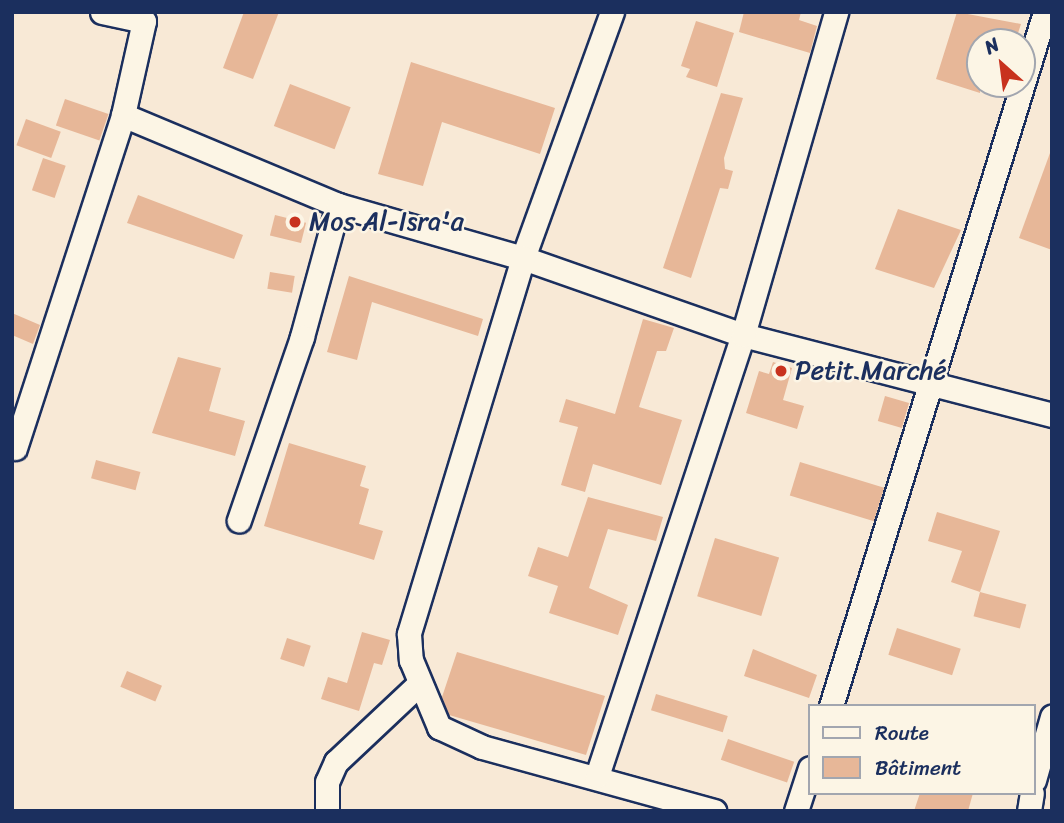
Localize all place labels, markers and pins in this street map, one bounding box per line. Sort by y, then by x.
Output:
place label: Mos Al-Isra'a [309,206,465,238]
marker: Mos Al-Isra'a [287,214,303,230]
place label: Petit Marché [795,355,946,387]
marker: Petit Marché [773,363,789,379]

